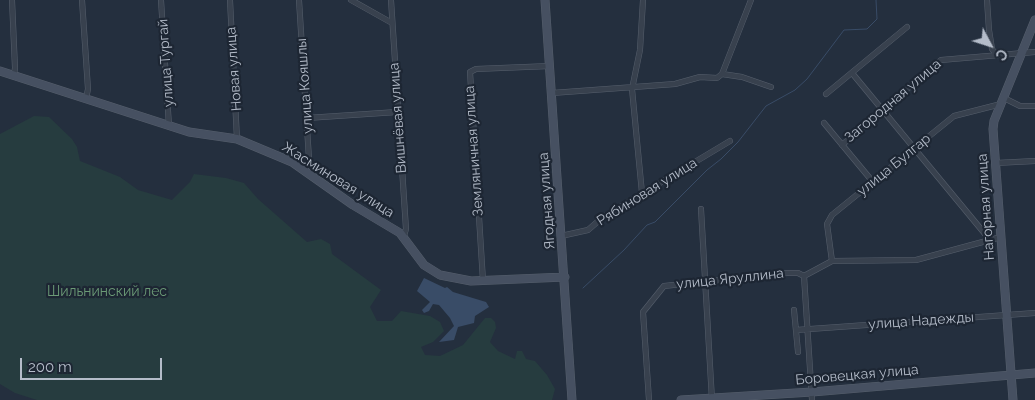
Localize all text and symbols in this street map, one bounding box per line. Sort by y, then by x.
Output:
street label: улица Тургай [155,18,177,108]
north arrow [965,20,1015,70]
street label: Новая улица [223,26,245,112]
street label: улица Кояшлы [293,38,317,134]
text: С [992,46,1011,63]
street label: Загородная улица [841,56,945,146]
street label: Вишнёвая улица [386,62,410,174]
street label: Земляничная улица [461,85,487,217]
street label: улица Булгар [854,130,934,200]
street label: Жасминовая улица [279,139,397,221]
street label: Ягодная улица [535,152,559,250]
street label: Нагорная улица [974,153,998,261]
street label: Рябиновая улица [594,154,700,230]
street label: улица Яруллина [675,265,785,293]
park label: Шильнинский лес [47,284,167,300]
street label: улица Надежды [868,309,974,333]
scale bar [22,348,165,380]
text: 200 m [28,358,72,376]
street label: Боровецкая улица [795,361,919,389]

